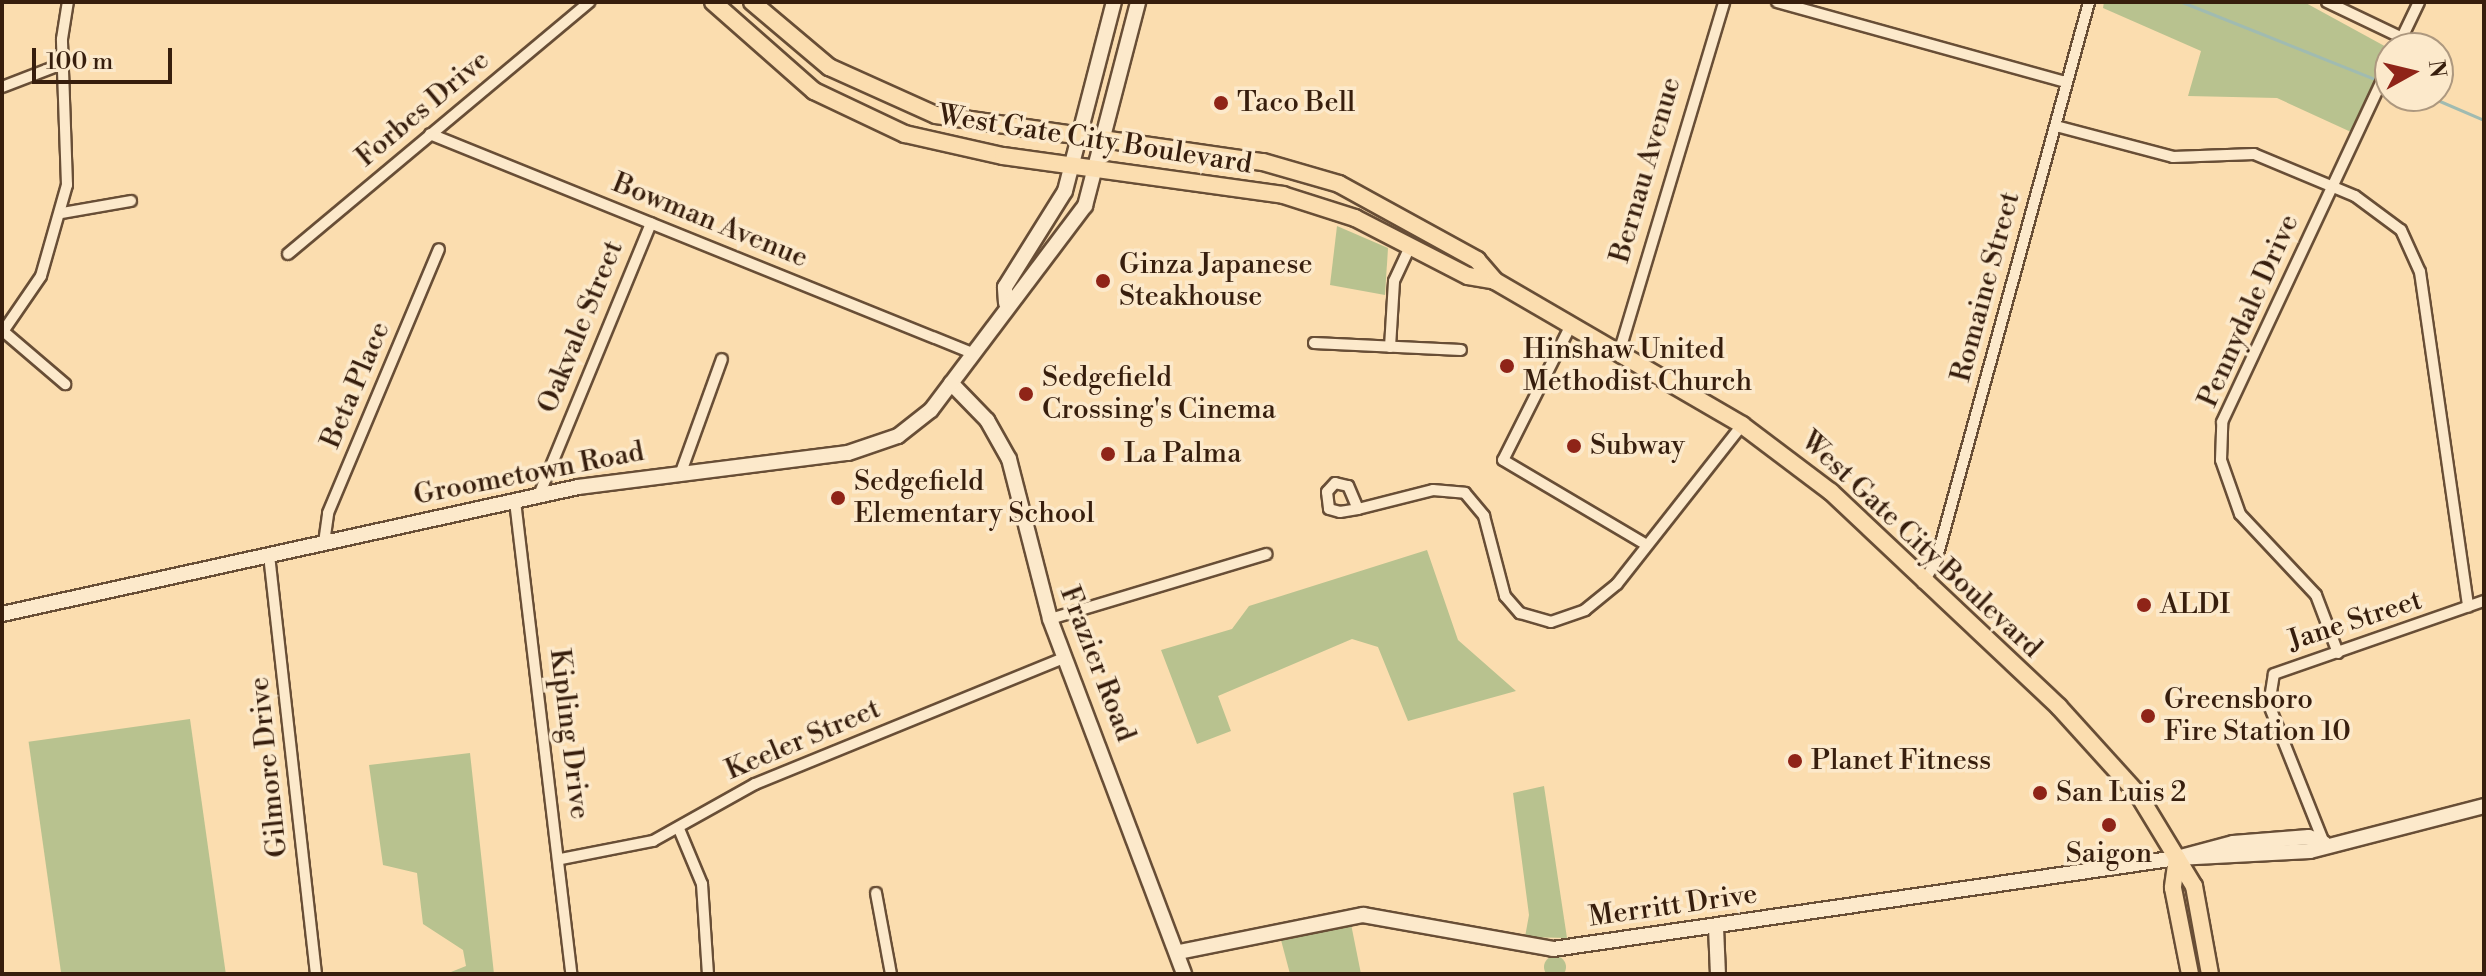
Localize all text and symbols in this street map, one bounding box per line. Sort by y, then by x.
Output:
scale bar [36,32,176,82]
north arrow [2374,32,2454,112]
street label: Forbes Drive [350,44,496,174]
text: 100 m [46,47,113,77]
text: N [2422,58,2451,79]
street label: Bernau Avenue [1603,73,1689,267]
place label: Taco Bell [1237,86,1355,120]
marker: Taco Bell [1212,94,1230,112]
street label: West Gate City Boulevard [936,99,1254,181]
street label: Bowman Avenue [607,167,813,275]
street label: Romaine Street [1944,188,2028,386]
street label: Pennydale Drive [2191,209,2307,413]
street label: Oakvale Street [531,236,631,418]
place label: Ginza Japanese Steakhouse [1119,248,1313,314]
marker: Ginza Japanese Steakhouse [1094,272,1112,290]
street label: Beta Place [314,317,398,453]
place label: Hinshaw United Methodist Church [1523,333,1752,399]
marker: Hinshaw United Methodist Church [1498,357,1516,375]
place label: Sedgefield Crossing's Cinema [1042,361,1276,427]
marker: Sedgefield Crossing's Cinema [1017,385,1035,403]
street label: West Gate City Boulevard [1794,425,2048,665]
place label: Subway [1590,429,1685,463]
street label: Groometown Road [411,435,647,513]
place label: La Palma [1124,437,1241,471]
marker: Subway [1565,437,1583,455]
marker: La Palma [1099,445,1117,463]
place label: Sedgefield Elementary School [854,465,1095,531]
marker: Sedgefield Elementary School [829,489,847,507]
street label: Frazier Road [1052,581,1142,747]
street label: Jane Street [2284,584,2426,658]
place label: ALDI [2160,588,2230,622]
marker: ALDI [2135,596,2153,614]
street label: Kipling Drive [542,647,596,821]
street label: Gilmore Drive [243,675,295,859]
place label: Greensboro Fire Station 10 [2164,683,2351,749]
street label: Keeler Street [721,692,885,788]
marker: Greensboro Fire Station 10 [2139,707,2157,725]
place label: Planet Fitness [1811,744,1991,778]
marker: Planet Fitness [1786,752,1804,770]
place label: San Luis 2 [2056,776,2186,810]
marker: San Luis 2 [2031,784,2049,802]
marker: Saigon [2100,816,2118,834]
place label: Saigon [2066,837,2152,871]
street label: Merritt Drive [1586,878,1760,934]

